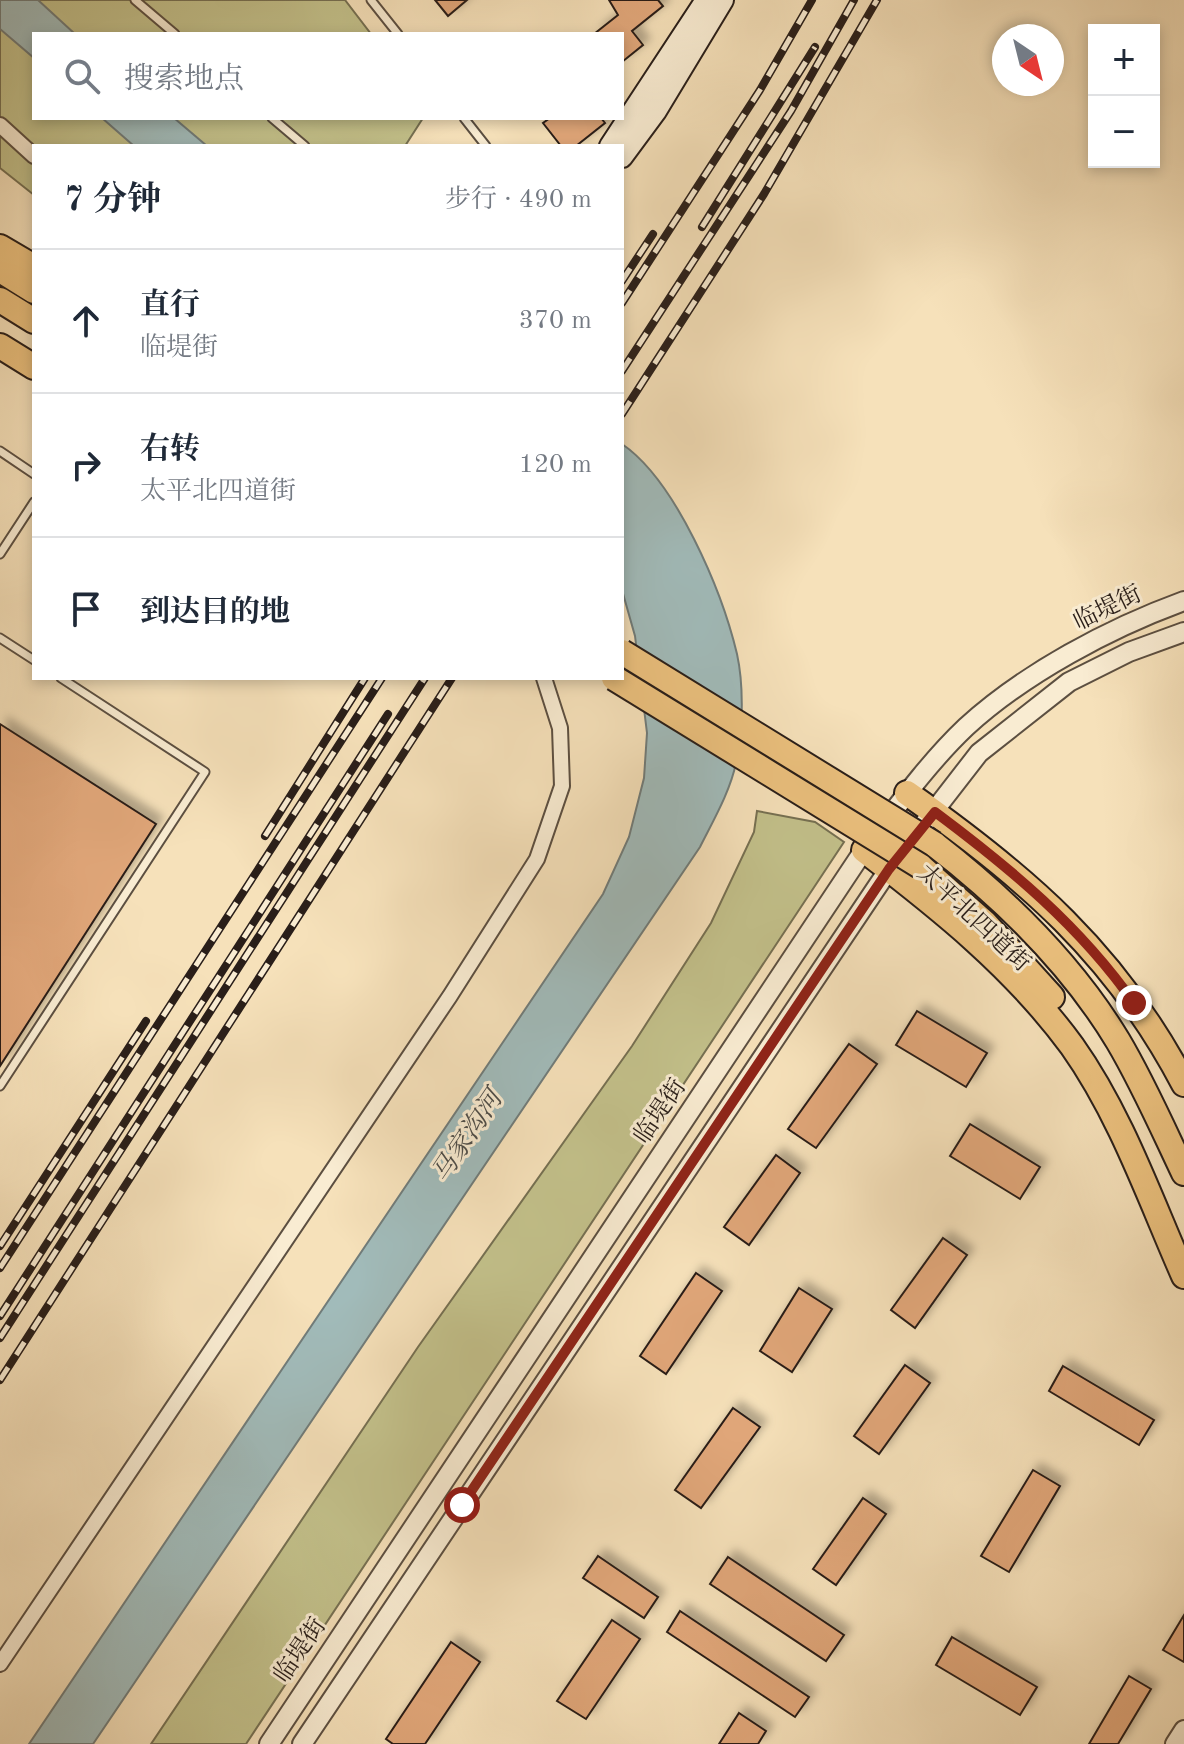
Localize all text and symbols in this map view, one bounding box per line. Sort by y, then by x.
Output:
north arrow [992,24,1064,96]
map controls [1088,24,1160,168]
button: + [1088,24,1160,96]
search box [32,32,624,120]
icon: search [60,54,104,98]
text: 搜索地点 [124,65,244,95]
button: − [1088,96,1160,168]
text: 7 分钟 [64,184,161,218]
text: 步行 · 490 m [445,187,592,213]
text: 直行 [140,291,200,321]
icon: ahead [64,299,108,343]
text: 370 m [519,308,592,334]
text: 临堤街 [140,335,218,361]
text: 右转 [140,435,200,465]
icon: right [64,443,108,487]
text: 120 m [519,452,592,478]
text: 太平北四道街 [140,479,296,505]
street label: 临堤街 [1069,580,1146,636]
icon: arrive [64,587,108,631]
text: 到达目的地 [140,598,290,628]
street label: 太平北四道街 [912,859,1036,977]
route end [1116,985,1152,1021]
street label: 临堤街 [628,1074,691,1149]
water label: 马家沟河 [426,1082,510,1187]
route start [444,1487,480,1523]
street label: 临堤街 [268,1613,331,1688]

